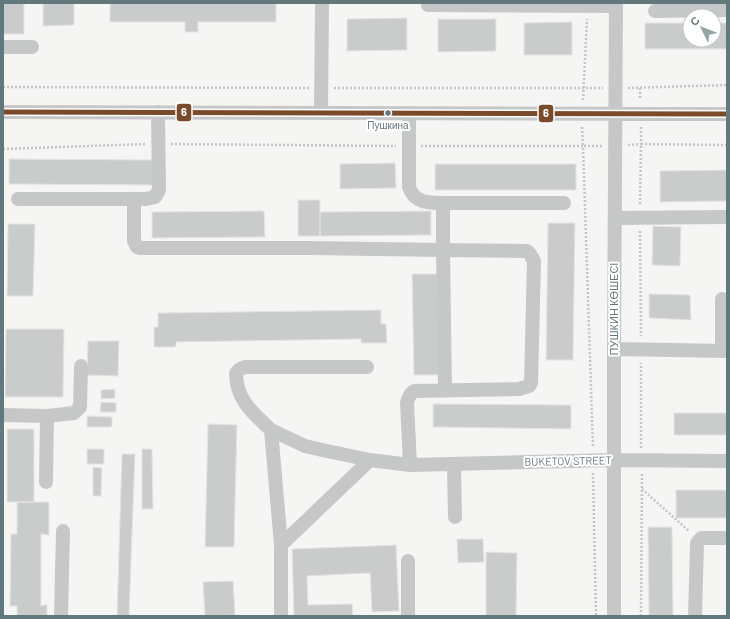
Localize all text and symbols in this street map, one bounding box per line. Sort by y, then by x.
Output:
north arrow [682,8,722,48]
text: С [687,13,702,28]
line badge: 6 [176,103,192,122]
line badge: 6 [538,104,554,123]
text: 6 [181,105,187,118]
text: 6 [543,106,549,119]
marker: Пушкина [383,108,393,118]
place label: Пушкина [367,119,409,131]
street label: ПУШКИН КӨШЕСІ [607,263,620,355]
street label: BUKETOV STREET [524,453,612,468]

